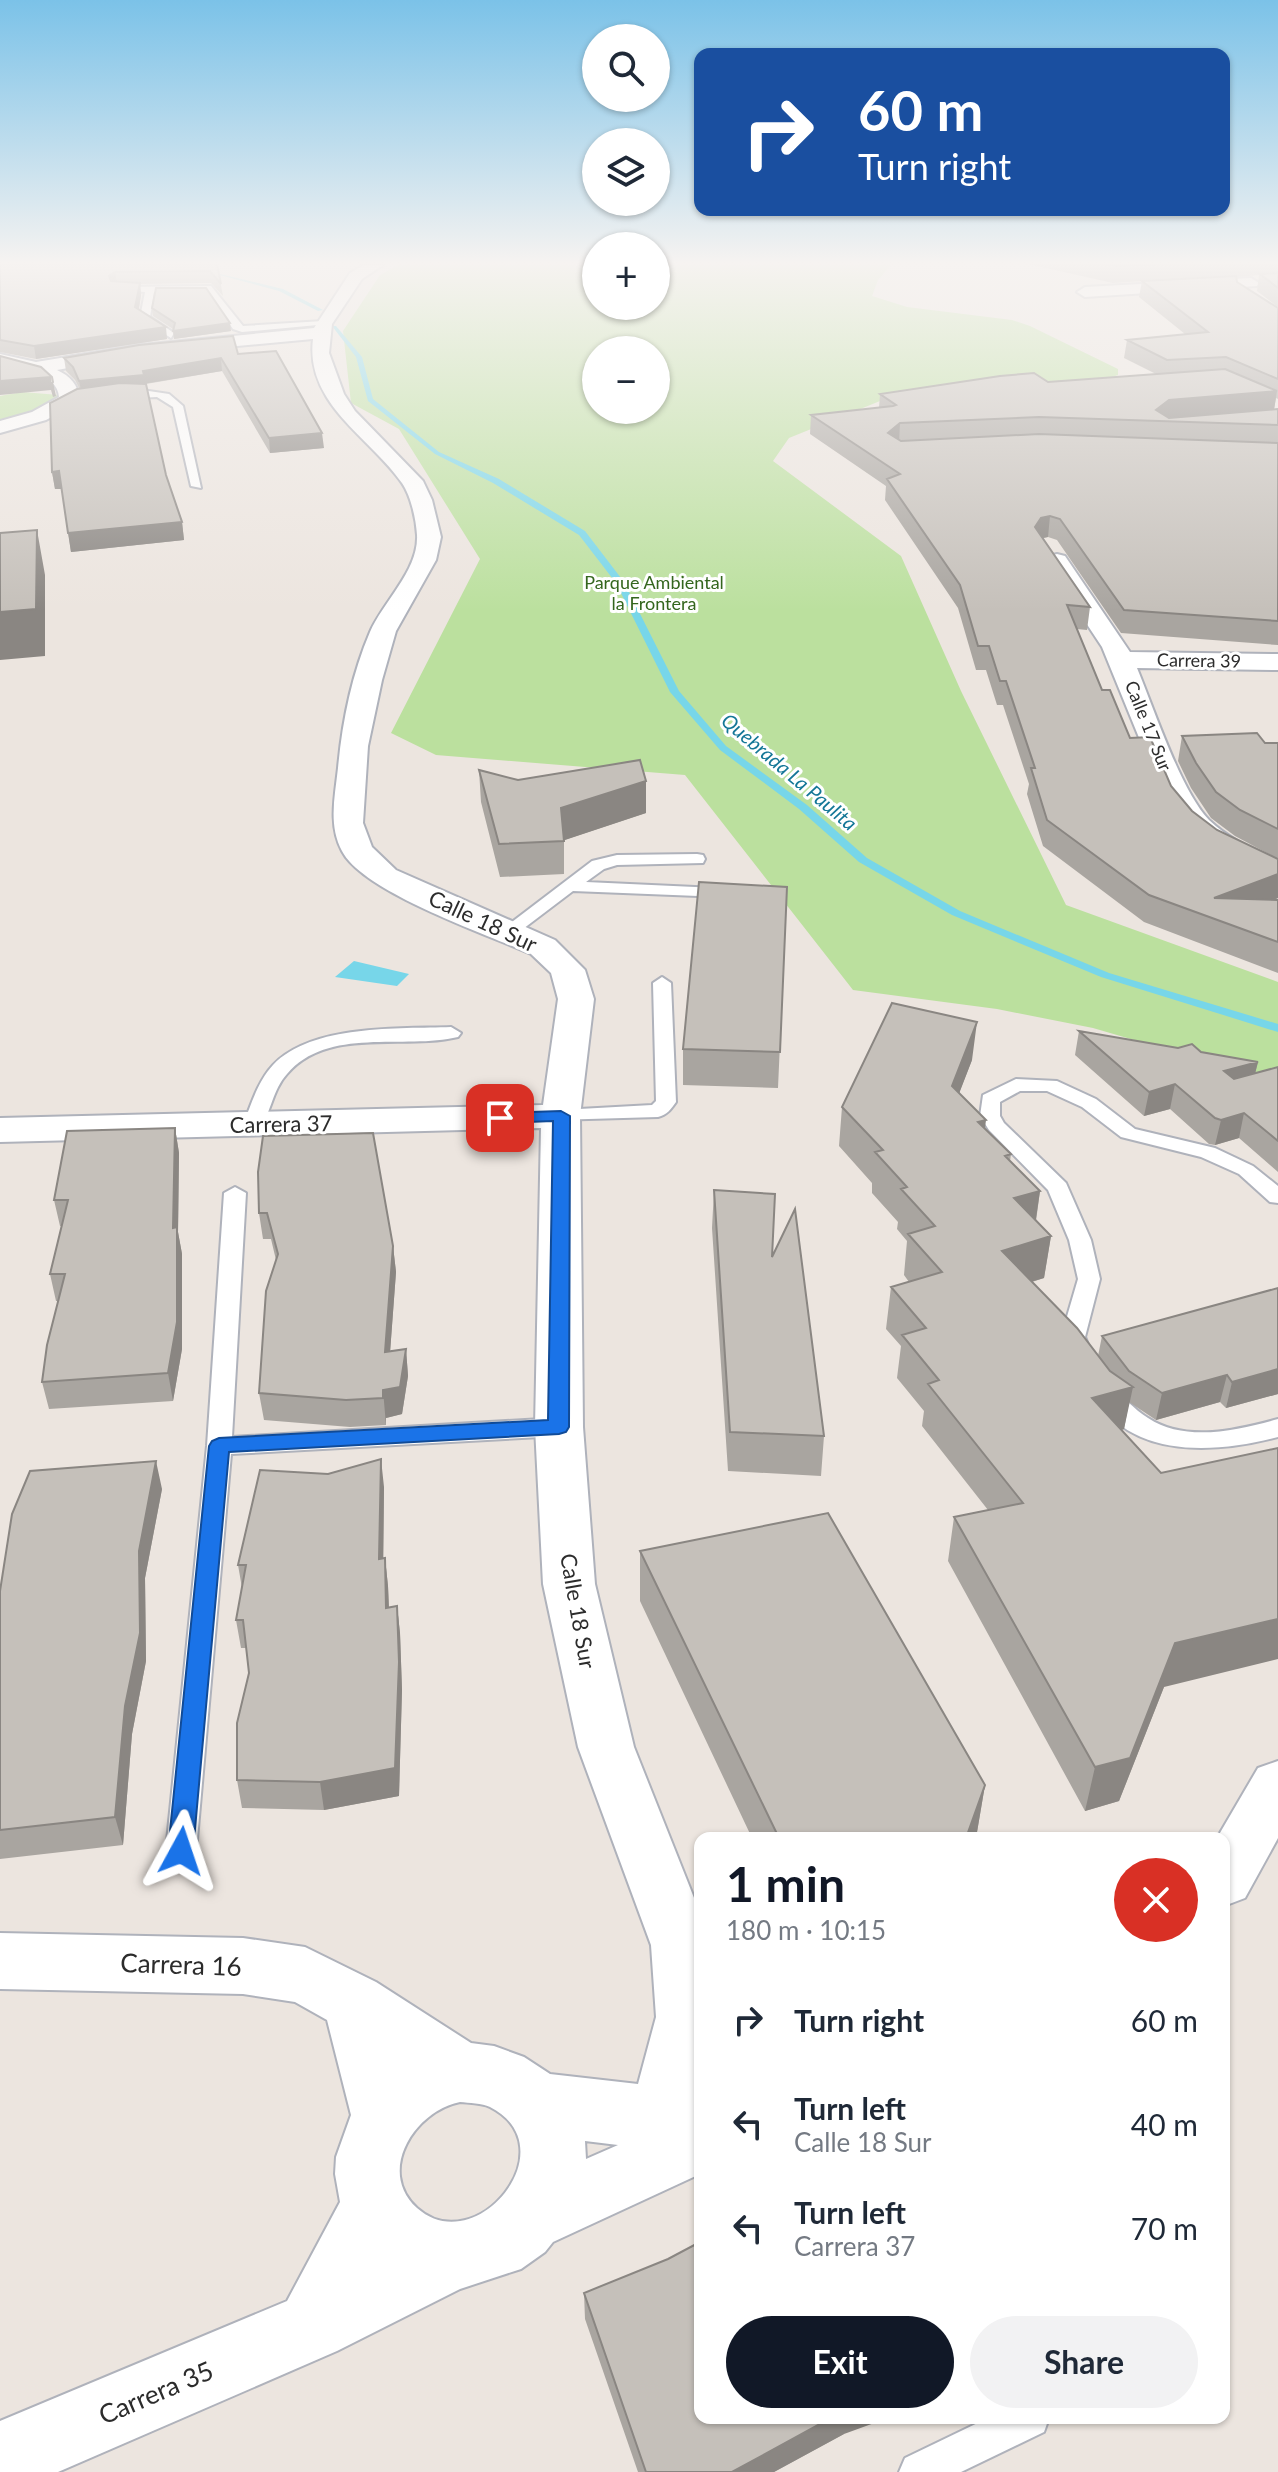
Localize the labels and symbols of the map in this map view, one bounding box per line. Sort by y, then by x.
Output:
park label: Parque Ambiental la Frontera [584,571,724,614]
street label: Carrera 39 [1157,648,1241,672]
street label: Calle 17 Sur [1121,677,1177,774]
water label: Quebrada La Paulita [717,708,862,835]
street label: Calle 18 Sur [425,884,542,957]
pin [466,1084,534,1152]
street label: Carrera 37 [229,1109,333,1138]
street label: Calle 18 Sur [555,1551,602,1671]
position arrow [139,1809,223,1893]
street label: Carrera 16 [120,1946,242,1982]
street label: Carrera 35 [93,2354,218,2431]

